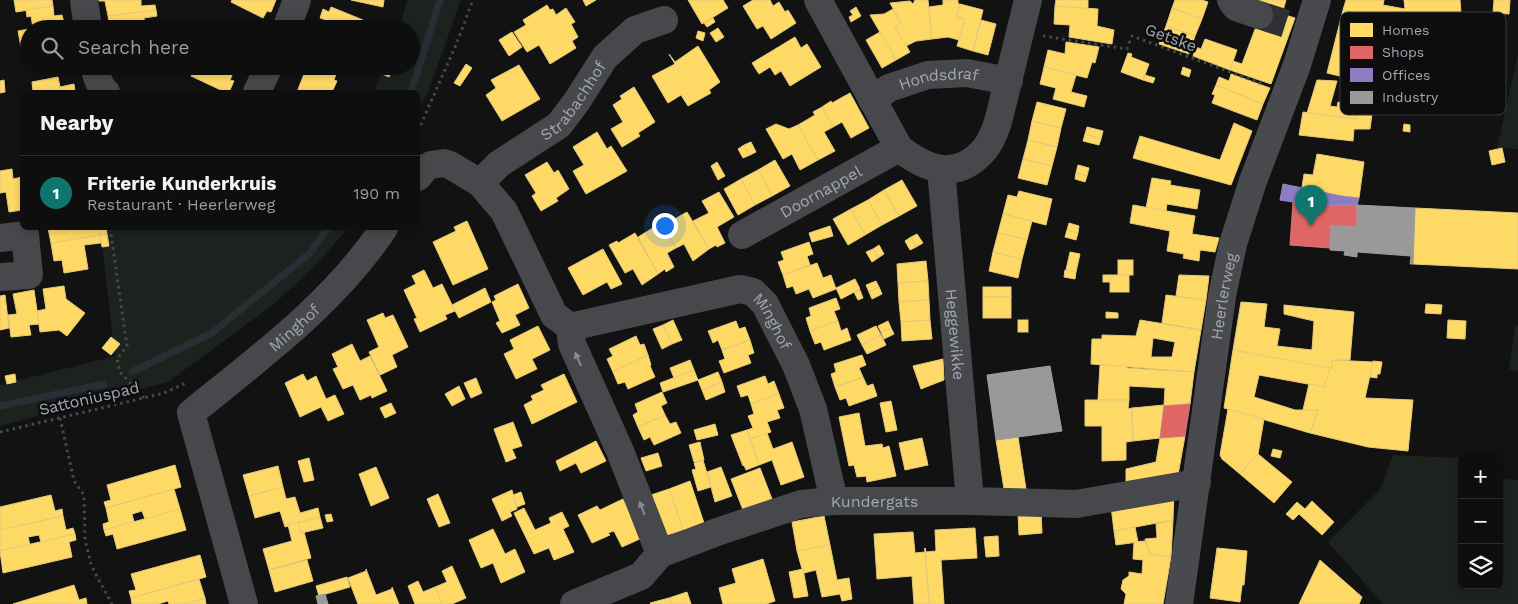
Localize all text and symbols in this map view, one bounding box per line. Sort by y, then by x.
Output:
legend [1340,12,1506,115]
street label: Getske [1142,19,1199,56]
search box [20,20,420,75]
text: Homes [1382,22,1429,38]
icon: search [38,34,66,62]
text: Search here [78,36,189,59]
text: Shops [1382,44,1424,60]
street label: Strabachhof [537,57,610,145]
street label: Hondsdraf [896,63,981,94]
text: Offices [1382,67,1431,83]
text: Industry [1382,89,1439,105]
text: Nearby [40,110,113,135]
street label: Doornappel [777,162,865,222]
text: Friterie Kunderkruis [87,172,276,195]
text: 1 [53,184,59,203]
text: 190 m [353,184,400,203]
pin: 1 [1295,185,1327,226]
text: Restaurant · Heerlerweg [87,195,275,214]
your location [652,213,678,239]
street label: Heerlerweg [1207,251,1241,341]
street label: Heggewikke [941,288,968,381]
street label: Minghof [749,289,796,353]
street label: Minghof [265,300,324,356]
one-way arrow [574,352,582,366]
street label: Sattoniuspad [37,378,141,419]
map controls [1458,454,1503,589]
button: + [1458,454,1503,499]
street label: Kundergats [831,492,918,511]
button: − [1458,499,1503,544]
one-way arrow [638,501,645,516]
button: layers [1458,544,1503,589]

